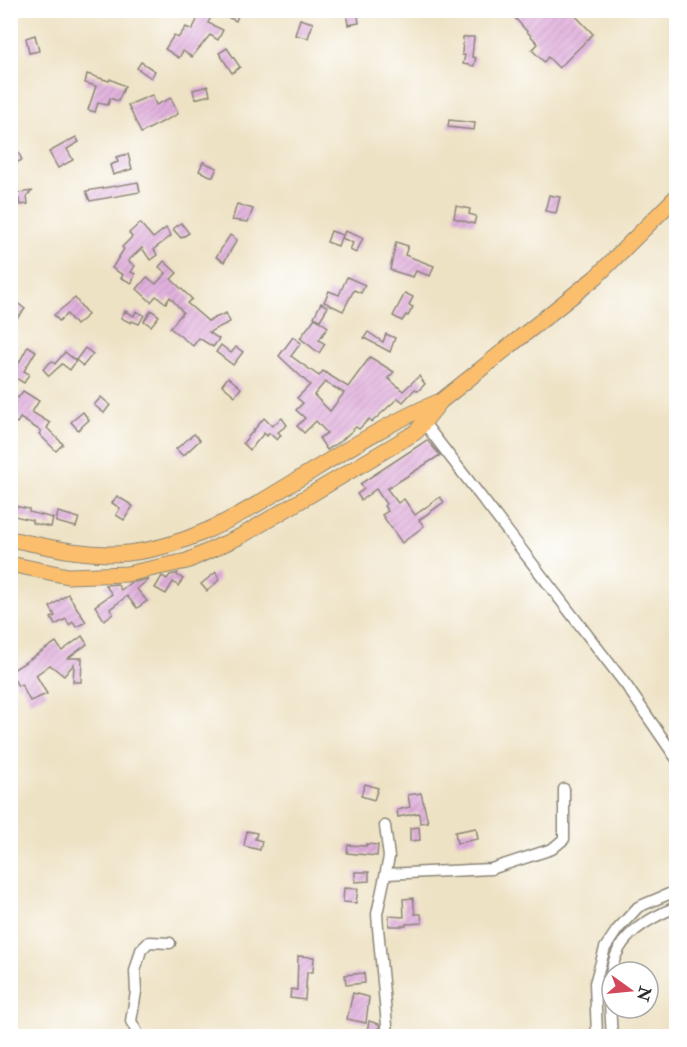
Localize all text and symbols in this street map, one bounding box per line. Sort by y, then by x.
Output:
north arrow [600,960,660,1020]
text: N [632,983,655,1004]

